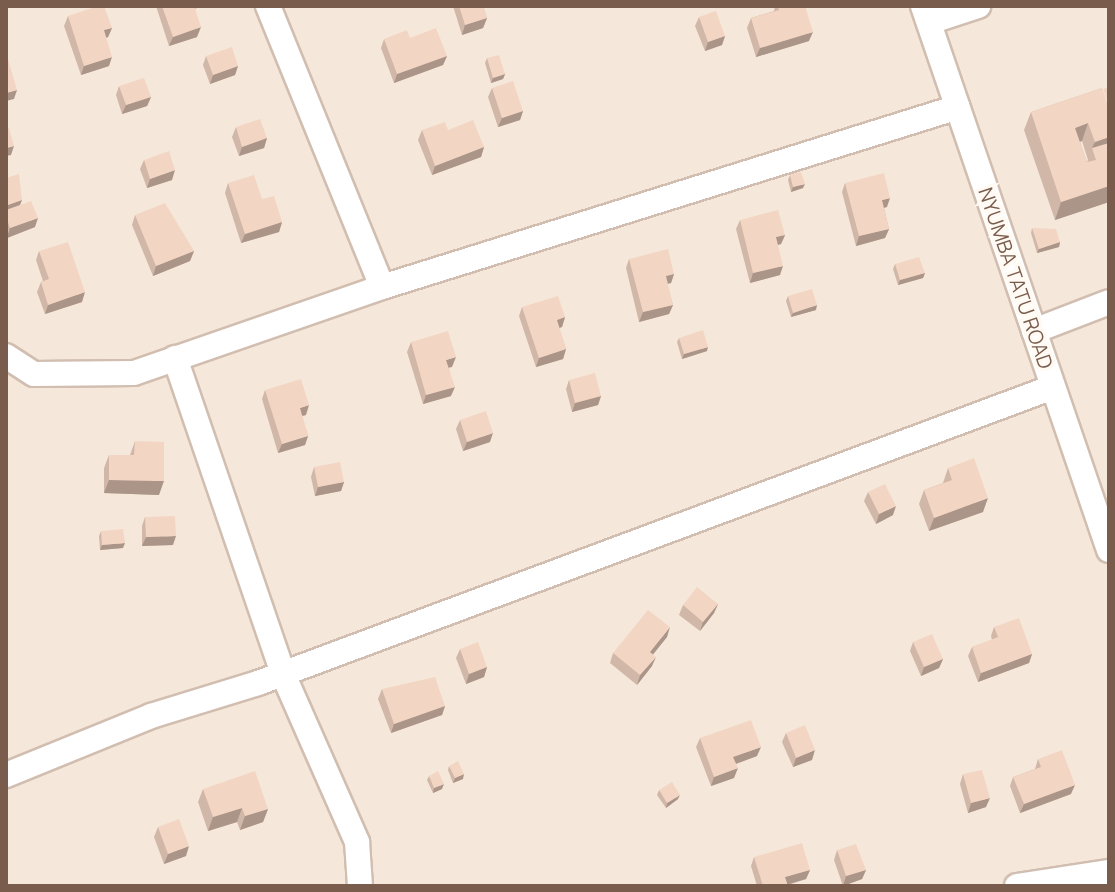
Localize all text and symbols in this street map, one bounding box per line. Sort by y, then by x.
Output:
street label: NYUMBA TATU ROAD [974,184,1058,372]

